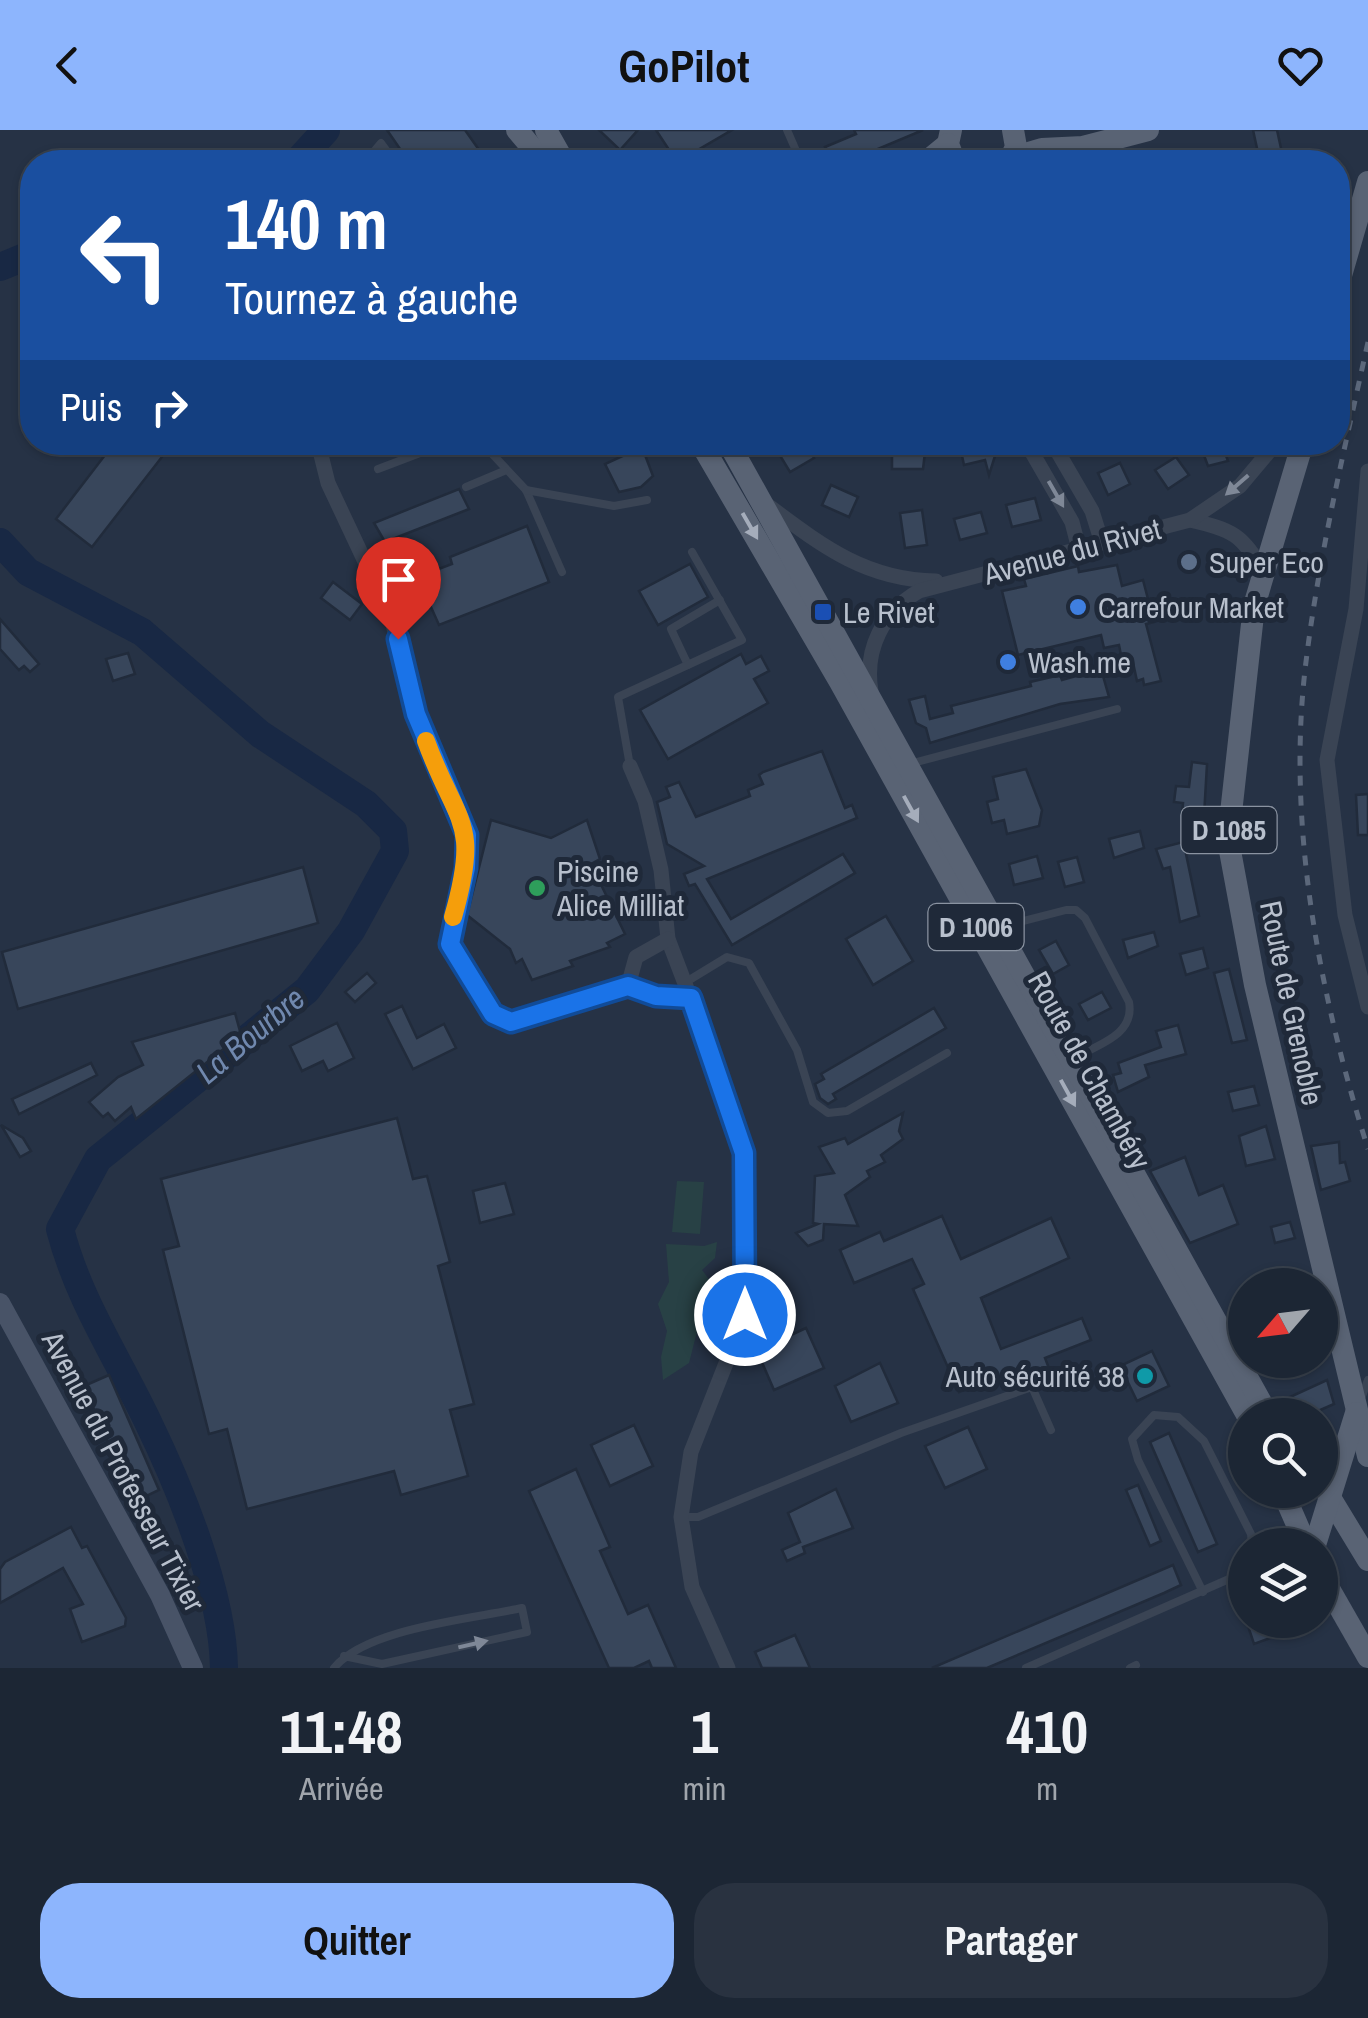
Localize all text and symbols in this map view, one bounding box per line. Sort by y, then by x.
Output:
text: GoPilot [618,35,750,96]
icon: back [40,38,95,93]
icon: heart [1273,38,1328,93]
text: 140 m [225,177,388,271]
icon: left [60,190,190,320]
text: Tournez à gauche [225,267,518,328]
icon: right [142,380,197,435]
text: Puis [60,382,122,433]
one-way arrow [1225,474,1250,496]
one-way arrow [1047,480,1064,509]
street label: Avenue du Rivet [978,508,1165,594]
one-way arrow [741,512,758,541]
pin [356,537,441,640]
place label: Super Eco [1209,542,1324,582]
marker: Super Eco [1178,551,1200,573]
icon: arrive [371,552,426,607]
place label: Carrefour Market [1098,587,1284,627]
place label: Le Rivet [843,592,935,632]
marker: Carrefour Market [1067,596,1089,618]
marker: Le Rivet [812,601,834,623]
place label: Wash.me [1028,642,1131,682]
marker: Wash.me [997,651,1019,673]
one-way arrow [901,795,919,823]
road number: D 1085 [1182,807,1276,853]
place label: Piscine Alice Milliat [556,851,684,925]
marker: Piscine Alice Milliat [526,877,548,899]
street label: Route de Grenoble [1251,897,1333,1109]
road number: D 1006 [928,904,1024,950]
street label: Route de Chambéry [1019,964,1161,1177]
water label: La Bourbre [186,977,314,1093]
one-way arrow [1059,1079,1077,1107]
position arrow [693,1263,797,1367]
north arrow [1228,1268,1338,1378]
map controls [1228,1268,1338,1638]
street label: Avenue du Professeur Tixier [33,1323,215,1619]
place label: Auto sécurité 38 [945,1356,1125,1396]
marker: Auto sécurité 38 [1134,1365,1156,1387]
button: search [1228,1398,1338,1508]
button: layers [1228,1528,1338,1638]
one-way arrow [458,1636,489,1651]
text: 11:48 [280,1691,403,1772]
text: 1 [691,1691,718,1772]
text: 410 [1006,1691,1088,1772]
text: Arrivée [299,1767,384,1810]
text: min [683,1767,726,1810]
text: m [1036,1767,1058,1810]
button: Quitter [40,1883,674,1998]
button: Partager [694,1883,1328,1998]

